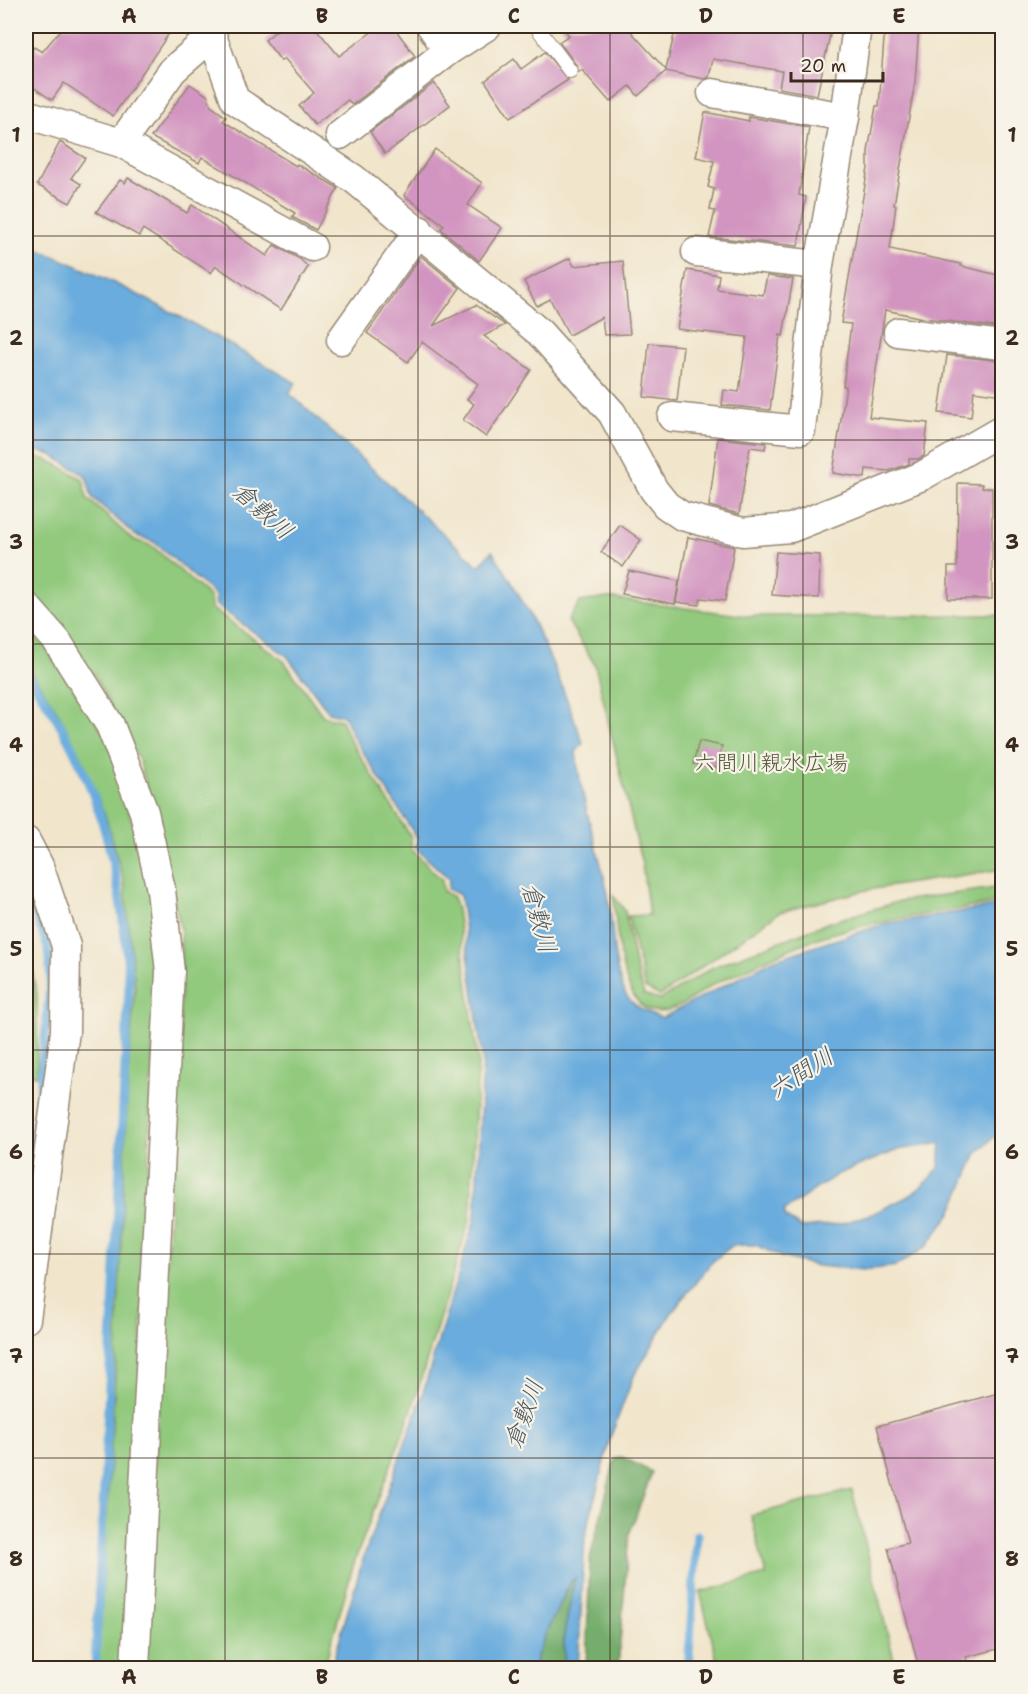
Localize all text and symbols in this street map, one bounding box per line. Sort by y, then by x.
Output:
text: A [121,3,137,29]
text: B [316,3,328,29]
text: C [508,3,520,29]
text: D [699,3,713,29]
text: E [892,3,906,29]
scale bar [791,45,882,83]
text: 20 m [800,54,846,78]
text: 1 [11,122,21,148]
text: 1 [1007,122,1017,148]
text: 2 [9,325,23,351]
text: 2 [1005,325,1019,351]
water label: 倉敷川 [226,475,300,547]
text: 3 [9,529,23,555]
text: 3 [1005,529,1019,555]
text: 4 [9,732,23,758]
text: 4 [1005,732,1019,758]
park label: 六間川親水広場 [694,748,848,777]
water label: 倉敷川 [514,879,564,957]
text: 5 [10,936,22,962]
text: 5 [1006,936,1018,962]
water label: 六間川 [762,1040,840,1106]
text: 6 [9,1139,23,1165]
text: 6 [1005,1139,1019,1165]
text: 7 [9,1343,23,1369]
text: 7 [1005,1343,1019,1369]
water label: 倉敷川 [497,1375,551,1453]
text: 8 [9,1546,23,1572]
text: 8 [1005,1546,1019,1572]
text: A [121,1664,137,1690]
text: B [316,1664,328,1690]
text: C [508,1664,520,1690]
text: D [699,1664,713,1690]
text: E [892,1664,906,1690]

